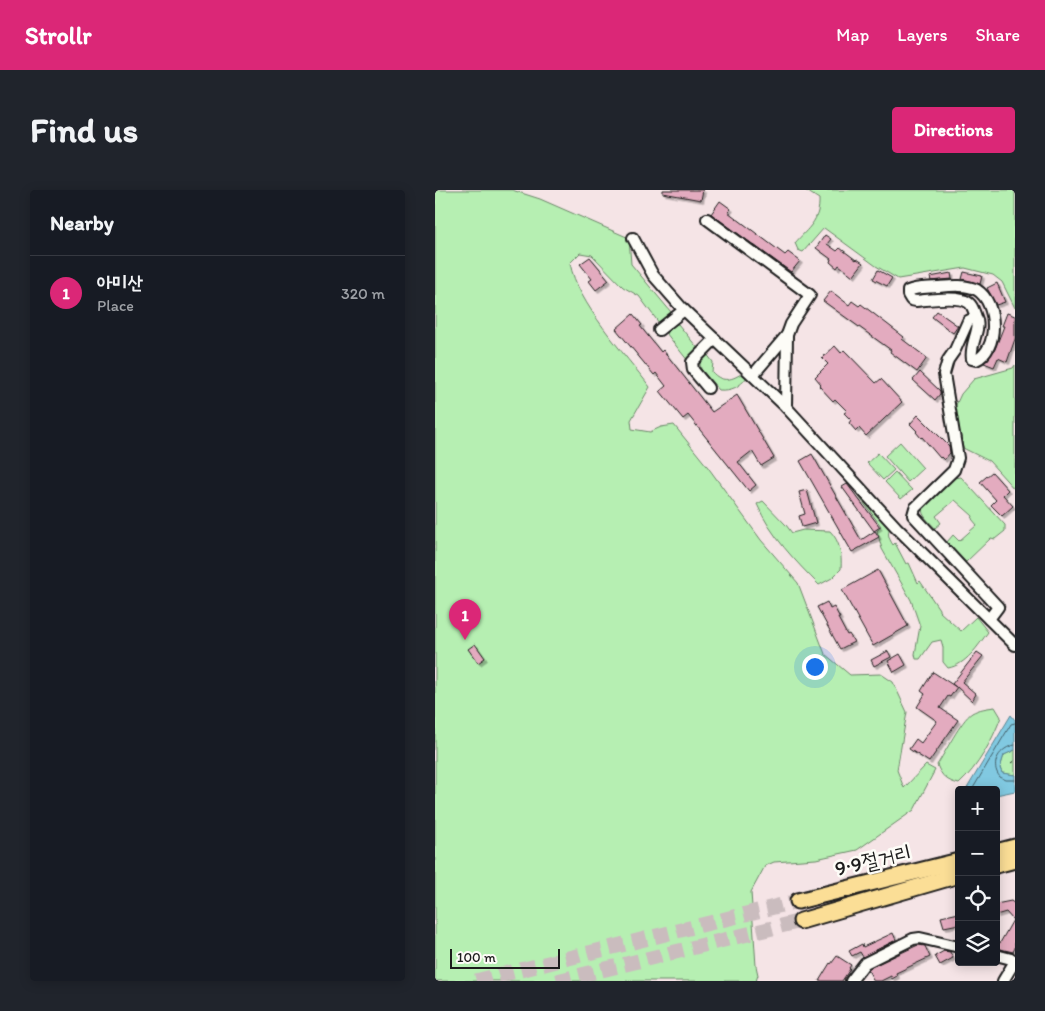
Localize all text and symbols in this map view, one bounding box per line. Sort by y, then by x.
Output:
text: Strollr [25,21,91,50]
text: Map [836,24,869,46]
text: Layers [897,24,947,46]
text: Share [975,24,1020,46]
button: Directions [892,107,1015,153]
text: Find us [30,109,138,151]
text: Nearby [50,210,114,235]
text: 아미산 [97,271,143,294]
text: 1 [62,284,70,303]
text: 320 m [341,284,385,303]
text: Place [97,296,134,315]
pin: 1 [449,599,481,640]
your location [802,654,828,680]
map controls [955,786,1000,966]
button: + [955,786,1000,831]
button: − [955,831,1000,876]
street label: 9·9절거리 [832,839,914,881]
button: locate [955,876,1000,921]
button: layers [955,921,1000,966]
scale bar [450,946,560,969]
text: 100 m [457,949,496,966]

